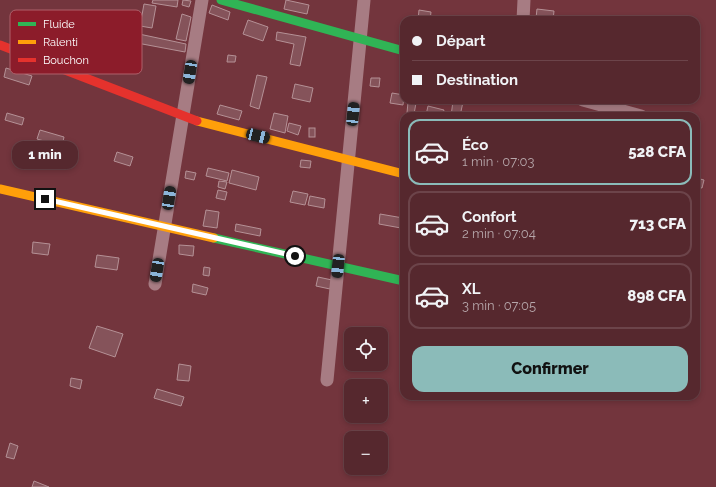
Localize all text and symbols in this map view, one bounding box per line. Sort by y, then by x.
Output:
legend [10,10,142,74]
text: Fluide [43,18,75,31]
text: Départ [436,32,485,50]
text: Ralenti [43,36,78,49]
text: Bouchon [43,54,89,67]
car [182,59,198,85]
text: Destination [436,71,518,89]
car [346,101,360,127]
car [245,127,271,145]
icon: car [414,134,450,170]
text: Éco [462,136,488,154]
callout: 1 min [12,141,78,169]
text: 528 CFA [628,143,686,161]
text: 1 min [28,147,62,162]
text: 1 min · 07:03 [462,154,534,169]
car [161,185,177,211]
route end [36,190,54,208]
icon: car [414,206,450,242]
text: Confort [462,208,516,226]
text: 713 CFA [629,215,686,233]
text: 2 min · 07:04 [462,226,536,241]
route start [286,247,304,265]
car [331,253,345,279]
car [149,257,165,283]
icon: car [414,278,450,314]
text: XL [462,280,480,298]
text: 898 CFA [627,287,686,305]
text: 3 min · 07:05 [462,298,536,313]
map controls [344,327,388,475]
button: locate [344,327,388,371]
button: Confirmer [412,346,688,392]
button: + [344,379,388,423]
button: − [344,431,388,475]

